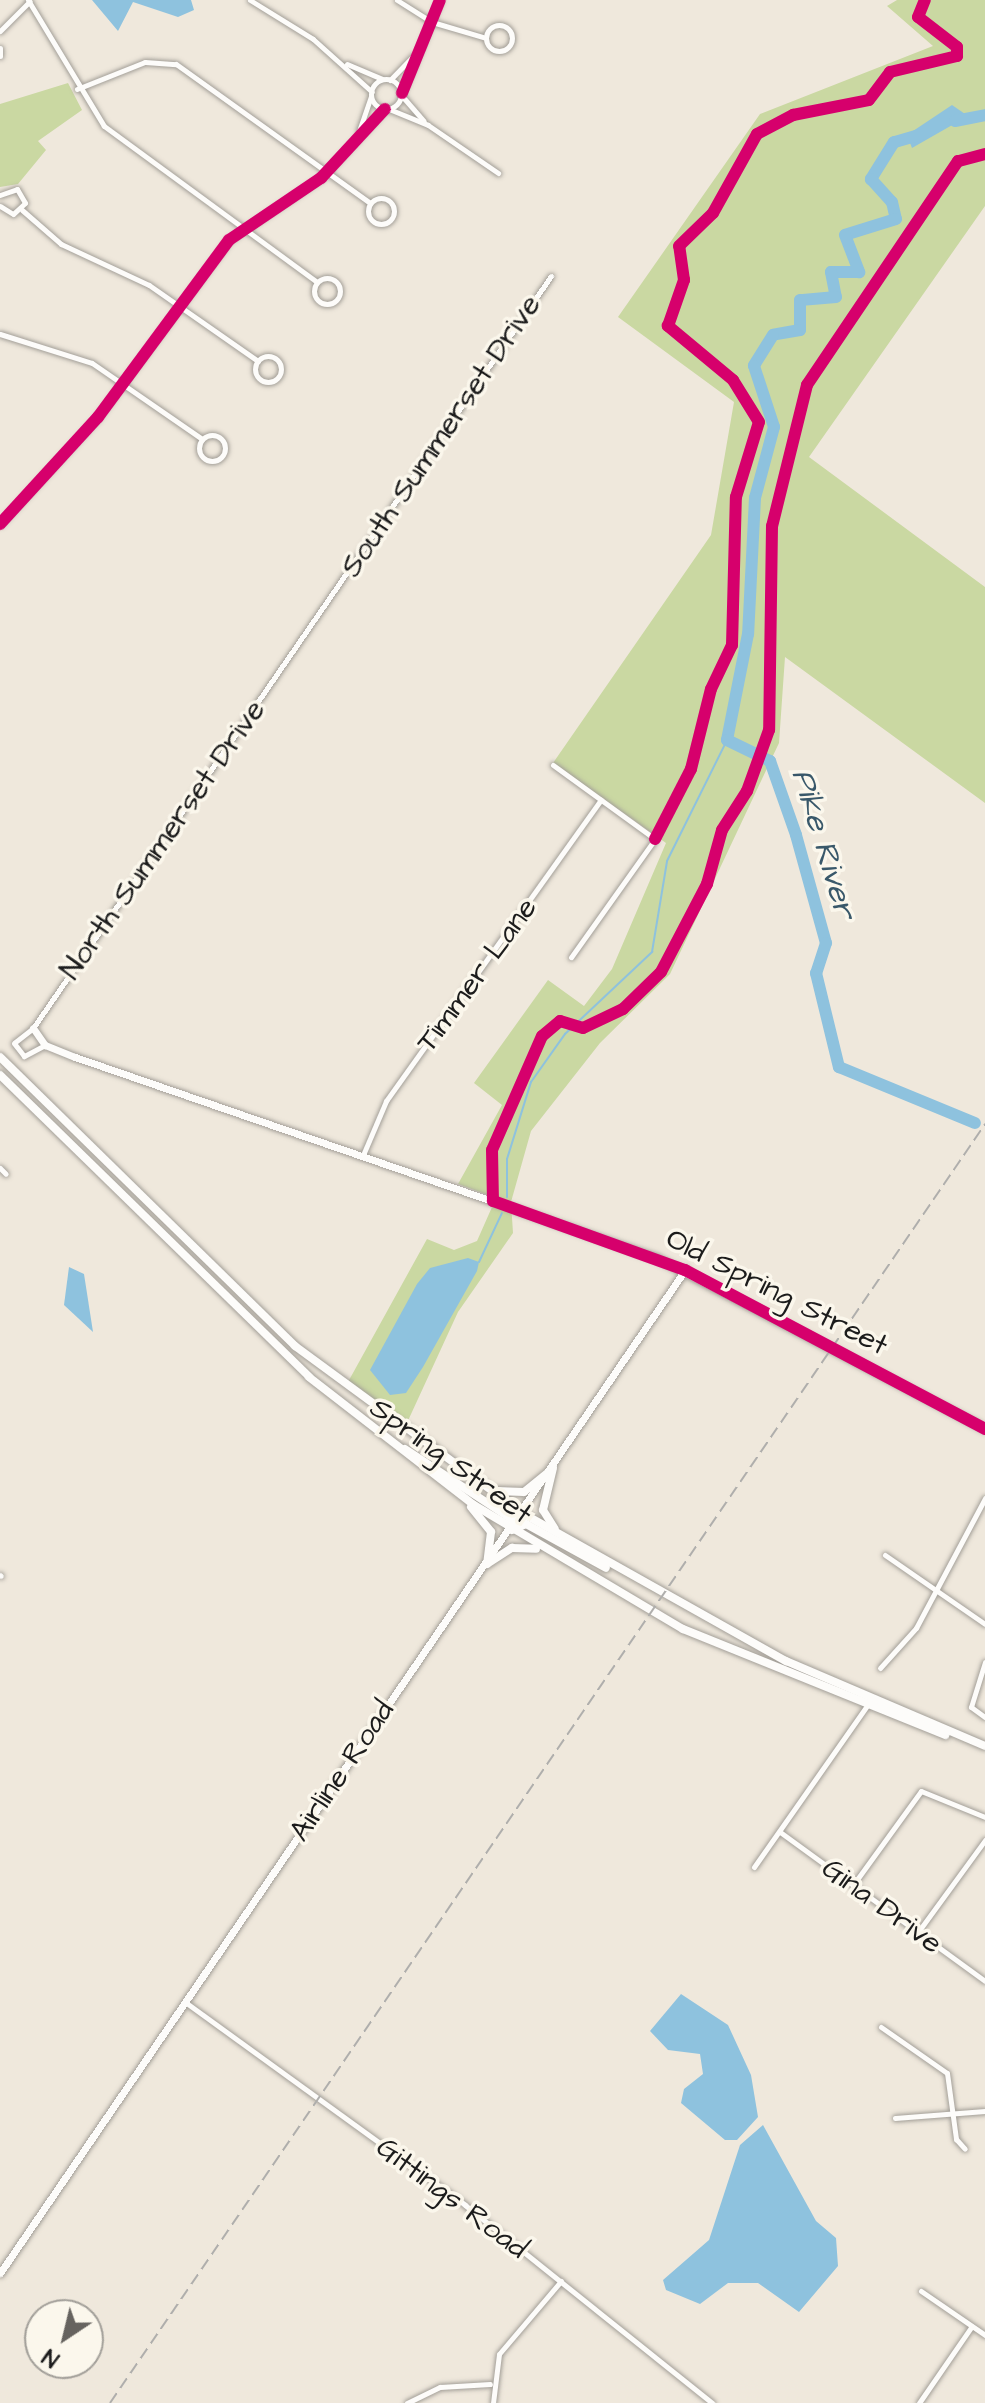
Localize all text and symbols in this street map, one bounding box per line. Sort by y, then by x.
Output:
street label: South Summerset Drive [333,288,549,584]
street label: North Summerset Drive [53,693,273,987]
water label: Pike River [782,765,864,923]
street label: Timmer Lane [409,891,545,1059]
street label: Old Spring Street [660,1221,894,1363]
street label: Spring Street [363,1390,539,1532]
street label: Airline Road [282,1694,402,1848]
street label: Gina Drive [815,1850,949,1962]
street label: Gittings Road [369,2129,535,2267]
north arrow [24,2299,104,2379]
text: N [37,2341,66,2374]

